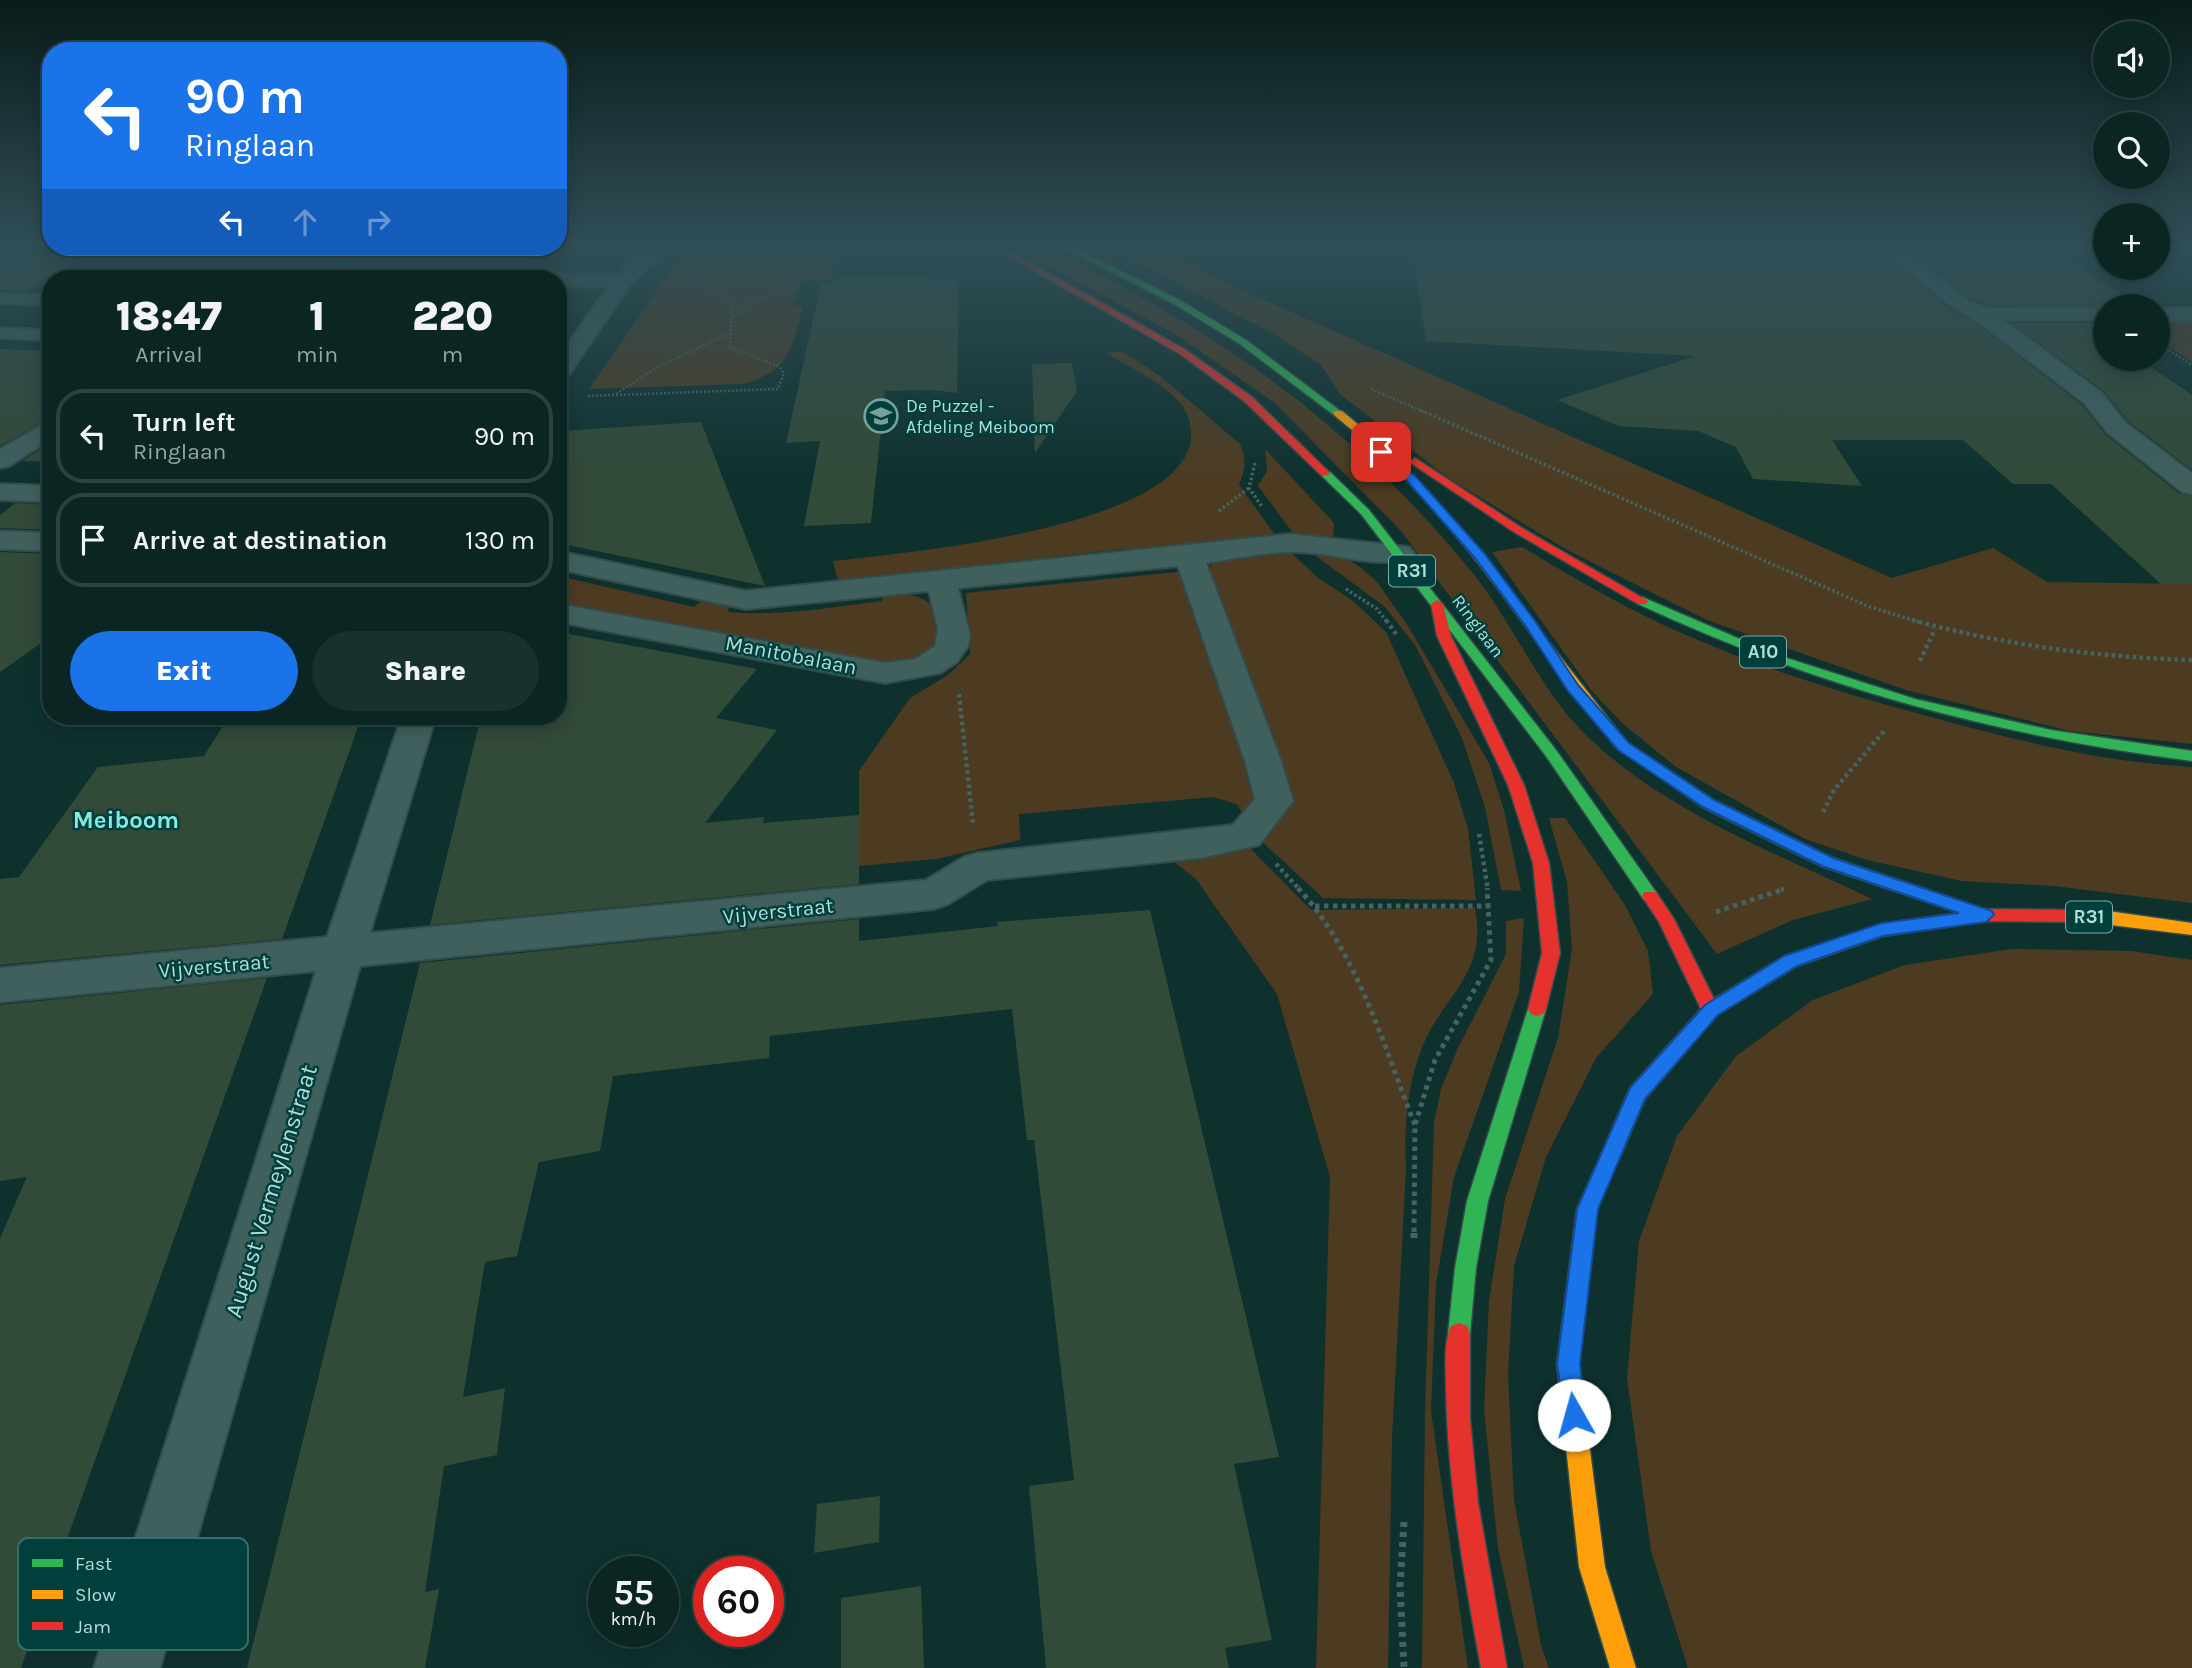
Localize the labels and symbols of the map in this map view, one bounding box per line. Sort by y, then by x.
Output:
place label: De Puzzel - Afdeling Meiboom [906,395,1055,438]
school or university icon: De Puzzel - Afdeling Meiboom [862,397,900,435]
pin [1351,422,1411,482]
road number: R31 [1389,556,1435,586]
street label: Ringlaan [1447,590,1509,662]
street label: Manitobalaan [723,630,859,680]
road number: A10 [1740,636,1786,667]
district label: Meiboom [73,806,179,834]
street label: Vijverstraat [721,893,835,929]
road number: R31 [2066,902,2112,932]
street label: Vijverstraat [158,949,270,983]
street label: August Vermeylenstraat [219,1061,323,1321]
position arrow [1537,1378,1611,1452]
legend [18,1538,248,1650]
text: Fast [75,1553,112,1575]
speed limit sign: 60 [693,1556,784,1647]
text: Slow [75,1584,116,1606]
text: Jam [75,1616,111,1638]

